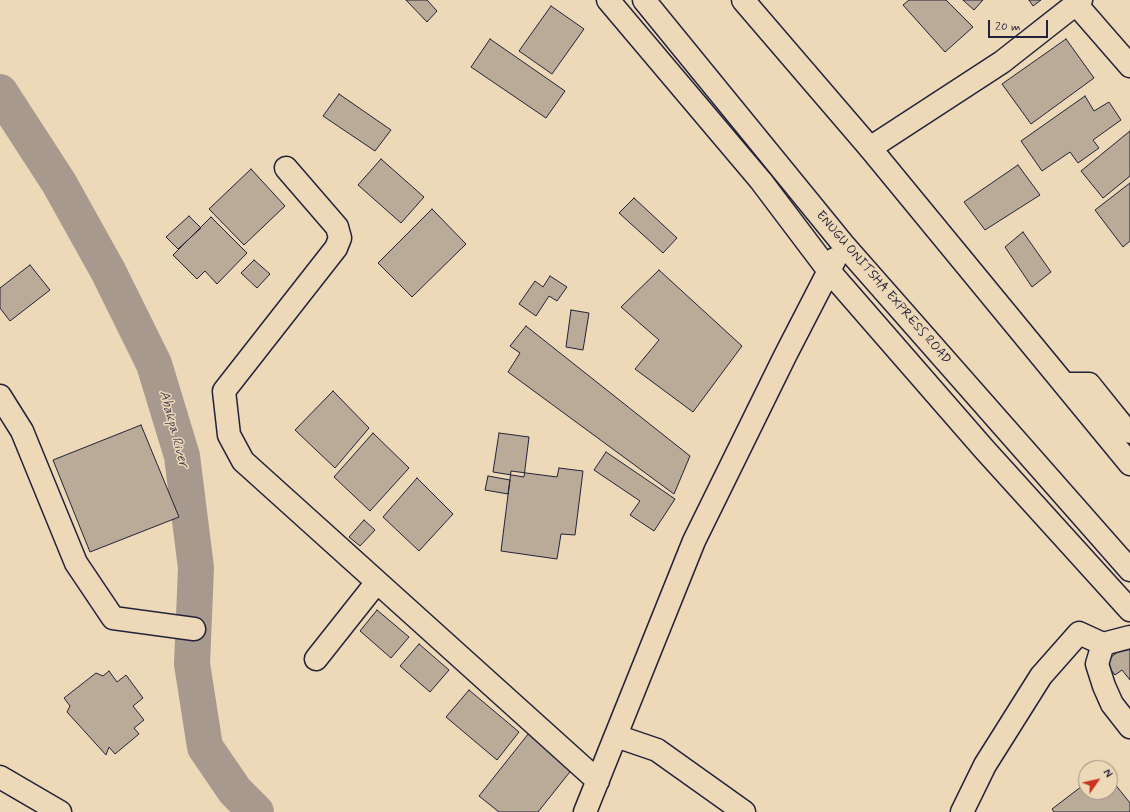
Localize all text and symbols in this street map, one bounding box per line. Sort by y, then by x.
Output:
scale bar [990,12,1050,38]
text: 20 m [995,19,1021,35]
street label: ENUGU ONITSHA EXPRESS ROAD [812,208,954,368]
water label: Abakpa River [155,389,191,469]
north arrow [1078,760,1118,800]
text: N [1099,767,1115,781]

